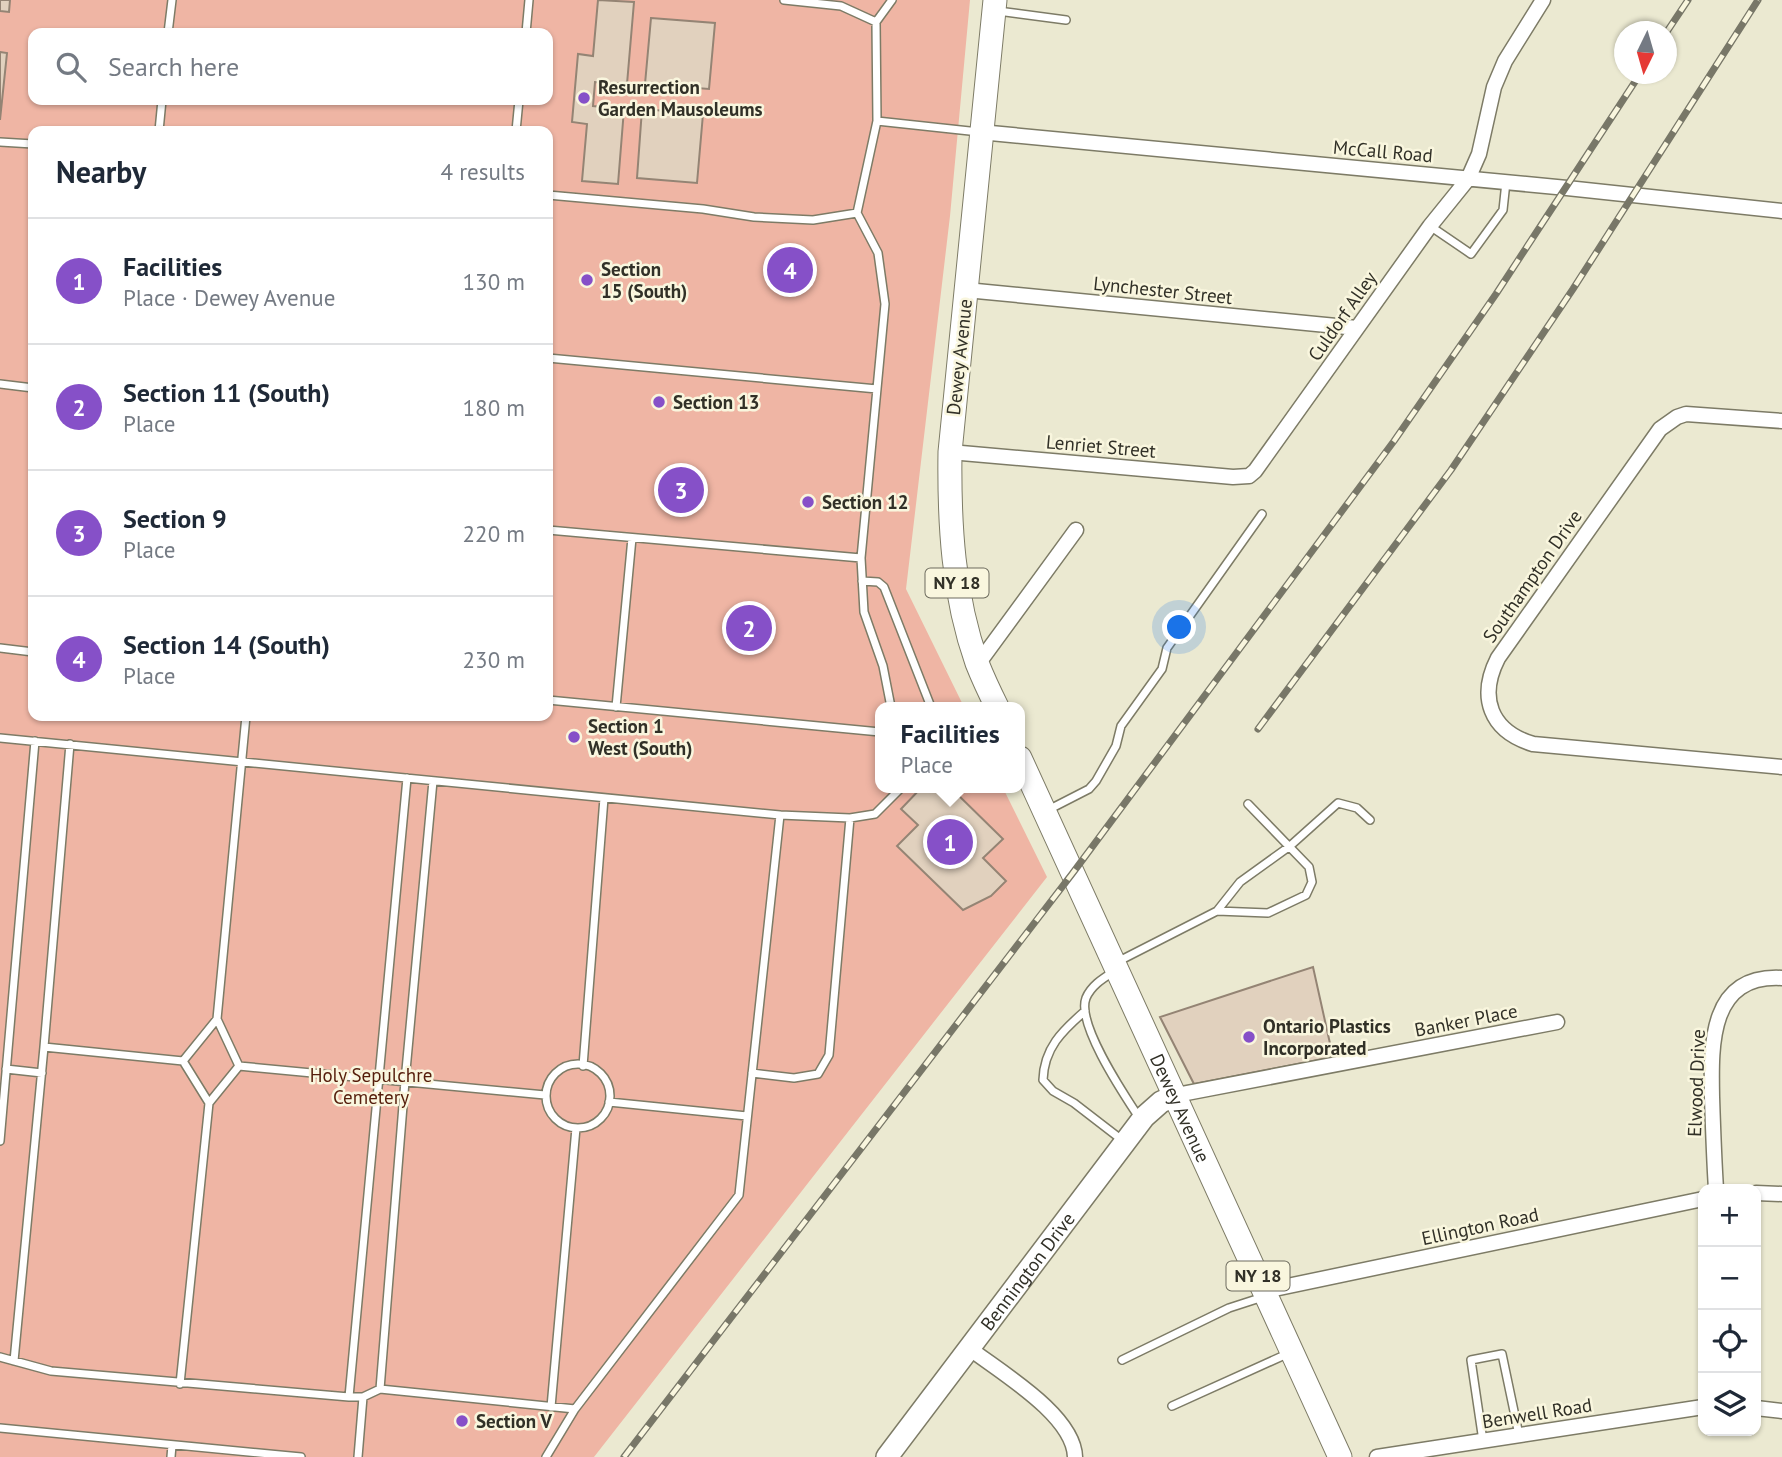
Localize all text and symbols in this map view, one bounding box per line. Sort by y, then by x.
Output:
north arrow [1614,21,1677,84]
search box [28,28,553,105]
icon: search [52,48,90,86]
text: Search here [108,50,239,83]
place label: Resurrection Garden Mausoleums [598,75,763,121]
marker: Resurrection Garden Mausoleums [576,90,592,106]
street label: McCall Road [1332,135,1434,167]
text: Nearby [56,152,146,191]
text: 4 results [441,157,525,186]
pin: 4 [767,244,813,296]
text: Facilities [123,250,222,283]
place label: Section 15 (South) [601,257,687,303]
street label: Culdorf Alley [1302,266,1382,365]
text: 1 [72,267,86,296]
text: 130 m [463,267,525,296]
street label: Lynchester Street [1092,271,1234,309]
marker: Section 15 (South) [579,272,595,288]
text: Place · Dewey Avenue [123,283,335,312]
street label: Dewey Avenue [941,298,977,416]
text: Section 11 (South) [123,376,330,409]
place label: Section 13 [673,390,760,414]
text: 2 [72,393,86,422]
text: 180 m [463,393,525,422]
marker: Section 13 [651,394,667,410]
text: Place [123,409,176,438]
street label: Lenriet Street [1045,429,1157,463]
pin: 3 [658,464,704,516]
place label: Section 12 [822,490,909,514]
marker: Section 12 [800,494,816,510]
text: Section 9 [123,502,227,535]
street label: Southampton Drive [1477,505,1587,647]
text: 3 [72,519,86,548]
text: 220 m [463,519,525,548]
text: Place [123,535,176,564]
road number: NY 18 [926,568,988,598]
pin: 2 [726,602,772,654]
your location [1162,610,1196,644]
text: Section 14 (South) [123,628,330,661]
text: 4 [72,645,86,674]
text: 230 m [463,645,525,674]
text: Place [123,661,176,690]
popup [875,702,1025,793]
place label: Section 1 West (South) [588,714,692,760]
text: Facilities [900,717,1000,750]
marker: Section 1 West (South) [566,729,582,745]
text: Place [900,750,953,779]
pin: 1 [927,816,973,868]
street label: Banker Place [1412,998,1520,1042]
place label: Ontario Plastics Incorporated [1263,1014,1391,1060]
marker: Ontario Plastics Incorporated [1241,1029,1257,1045]
street label: Elwood Drive [1682,1029,1710,1137]
street label: Dewey Avenue [1145,1050,1215,1166]
park label: Holy Sepulchre Cemetery [310,1063,432,1109]
map controls [1698,1184,1761,1436]
button: + [1698,1184,1761,1247]
street label: Ellington Road [1419,1202,1541,1250]
street label: Bennington Drive [975,1207,1080,1335]
button: − [1698,1247,1761,1310]
road number: NY 18 [1226,1261,1290,1290]
button: locate [1698,1310,1761,1373]
button: layers [1698,1373,1761,1436]
street label: Benwell Road [1480,1392,1594,1434]
place label: Section V [476,1409,552,1433]
marker: Section V [454,1413,470,1429]

